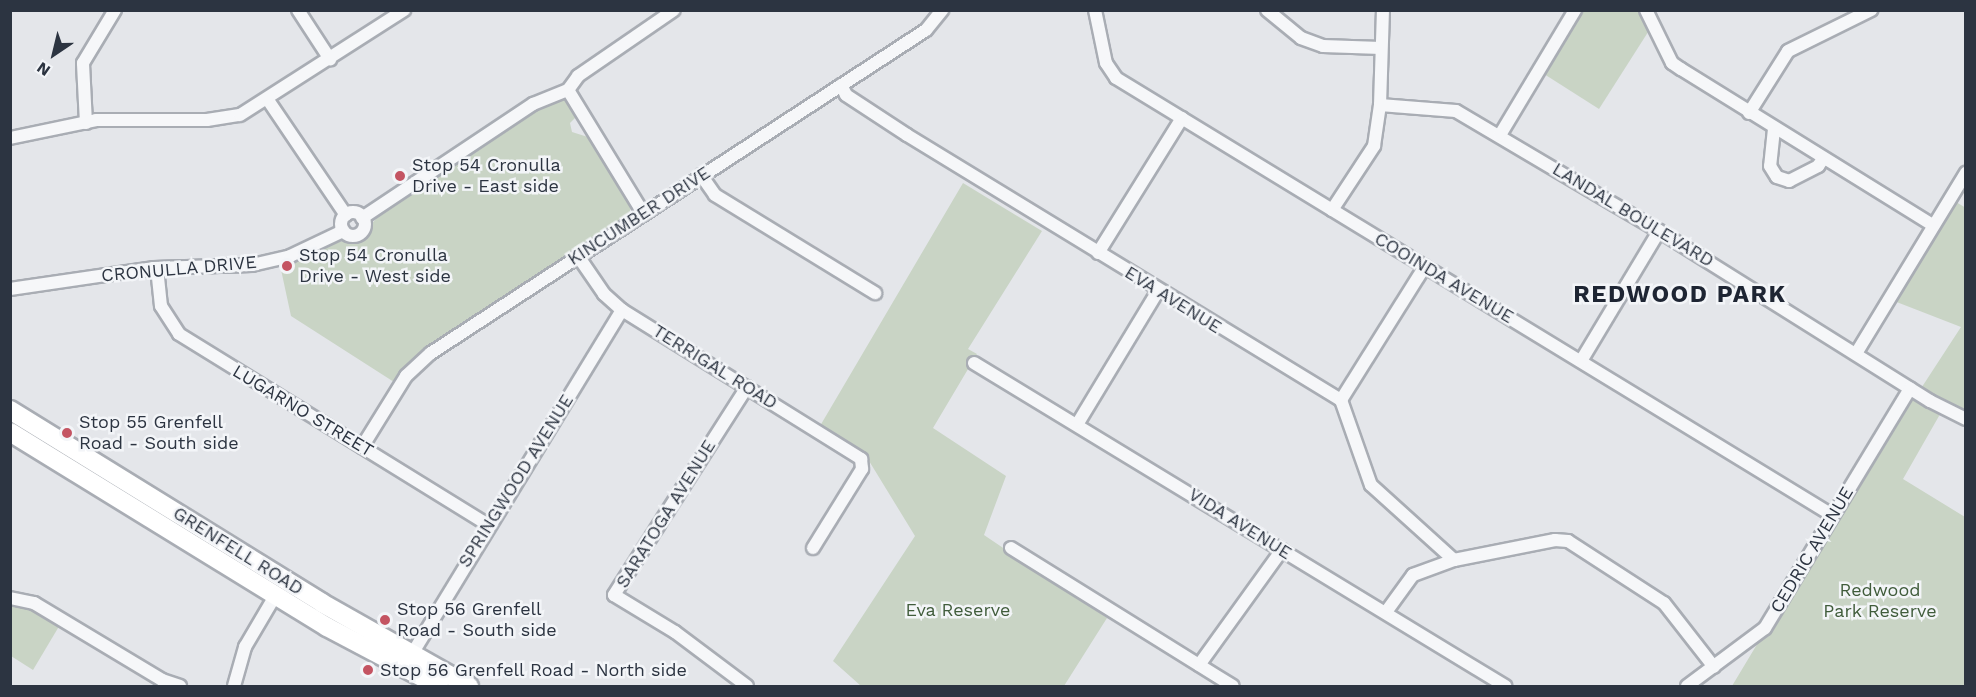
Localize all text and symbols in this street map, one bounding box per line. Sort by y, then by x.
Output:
north arrow [24,24,84,84]
text: N [33,58,54,80]
place label: Stop 54 Cronulla Drive - East side [412,155,561,198]
street label: LANDAL BOULEVARD [1548,158,1718,272]
street label: KINCUMBER DRIVE [564,162,714,270]
marker: Stop 54 Cronulla Drive - East side [393,169,407,183]
street label: COOINDA AVENUE [1370,228,1518,328]
place label: Stop 54 Cronulla Drive - West side [299,245,451,288]
street label: CRONULLA DRIVE [100,251,258,287]
marker: Stop 54 Cronulla Drive - West side [280,259,294,273]
street label: EVA AVENUE [1120,261,1226,339]
district label: REDWOOD PARK [1573,281,1787,309]
street label: TERRIGAL ROAD [649,320,781,414]
street label: LUGARNO STREET [229,360,377,462]
street label: SPRINGWOOD AVENUE [454,390,578,572]
place label: Stop 55 Grenfell Road - South side [79,412,239,454]
marker: Stop 55 Grenfell Road - South side [60,426,74,440]
street label: SARATOGA AVENUE [611,435,721,593]
street label: VIDA AVENUE [1184,483,1296,565]
street label: CEDRIC AVENUE [1766,483,1858,617]
street label: GRENFELL ROAD [169,502,307,600]
park label: Redwood Park Reserve [1823,580,1937,622]
place label: Stop 56 Grenfell Road - South side [397,599,557,642]
park label: Eva Reserve [905,599,1011,621]
marker: Stop 56 Grenfell Road - South side [378,613,392,627]
place label: Stop 56 Grenfell Road - North side [380,659,688,681]
marker: Stop 56 Grenfell Road - North side [361,663,375,677]

